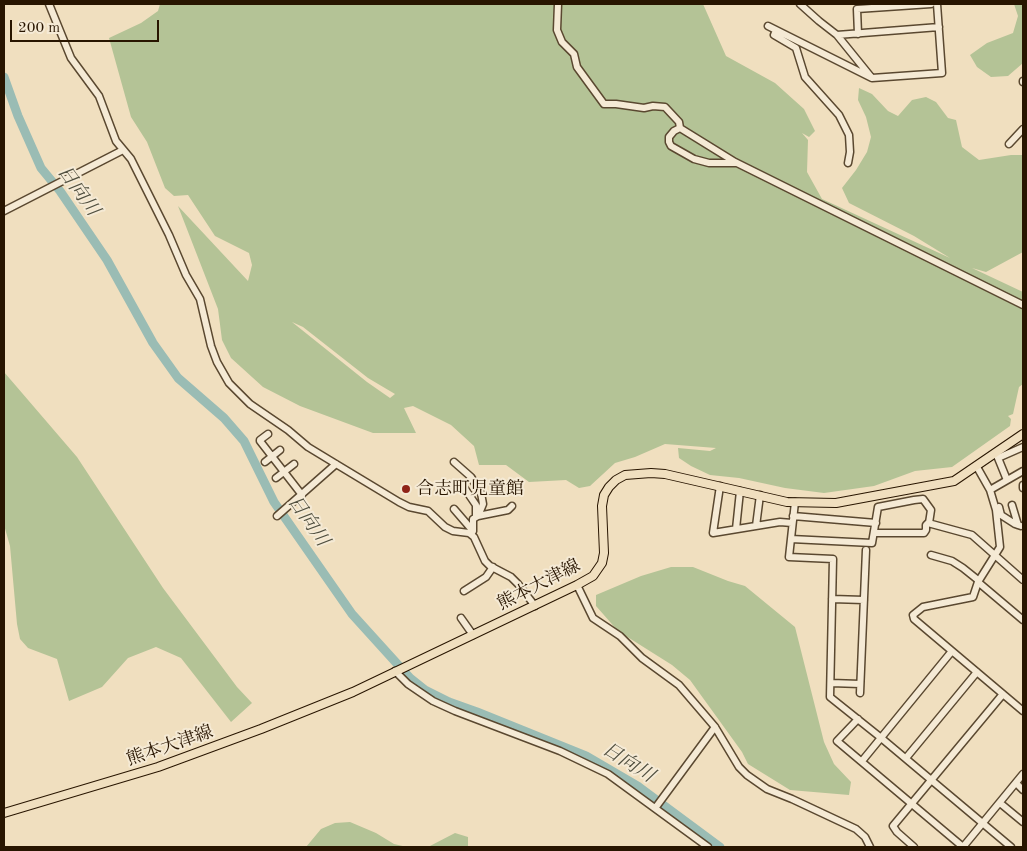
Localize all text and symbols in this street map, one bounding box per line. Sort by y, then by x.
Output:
scale bar [12,10,161,42]
text: 200 m [18,21,60,36]
water label: 日向川 [52,161,104,221]
place label: 合志町児童館 [416,478,524,500]
marker: 合志町児童館 [400,483,412,495]
water label: 日向川 [282,491,334,551]
street label: 熊本大津線 [494,555,584,615]
street label: 熊本大津線 [124,721,216,771]
water label: 日向川 [598,738,658,788]

